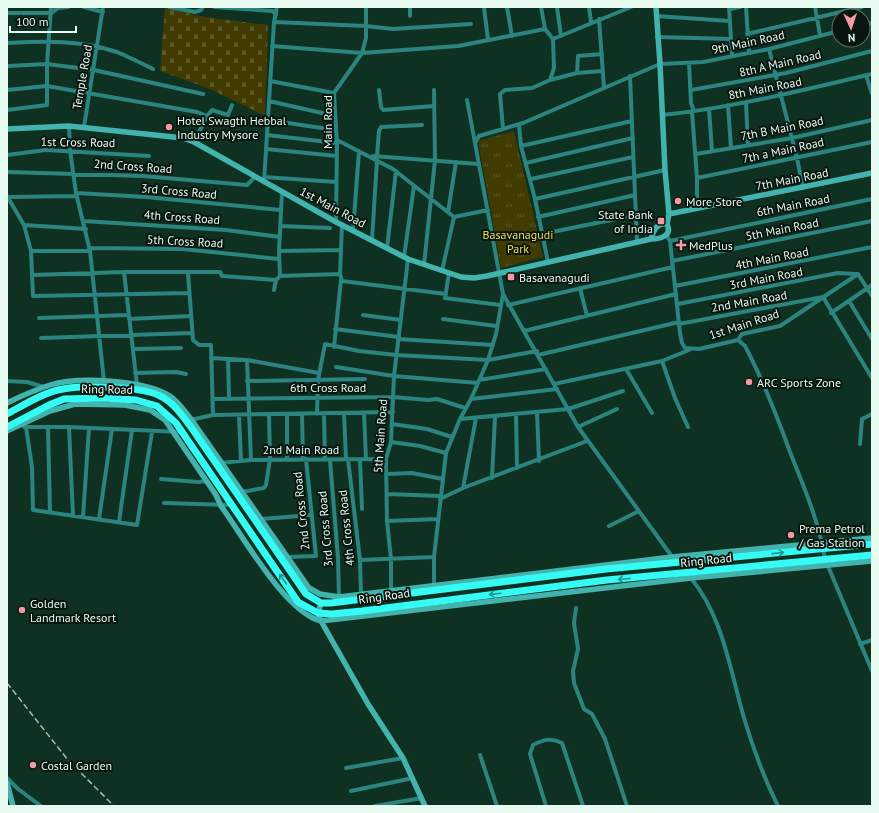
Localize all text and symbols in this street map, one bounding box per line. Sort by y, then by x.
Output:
scale bar [10,8,76,34]
north arrow [831,8,871,48]
text: 100 m [16,14,49,29]
street label: 9th Main Road [710,27,786,57]
text: N [848,31,856,45]
street label: Temple Road [69,43,95,111]
street label: 8th A Main Road [738,46,822,80]
street label: 8th Main Road [727,74,803,102]
street label: Main Road [320,95,335,149]
place label: Hotel Swagth Hebbal Industry Mysore [177,113,287,142]
street label: 7th B Main Road [739,113,825,143]
marker: Hotel Swagth Hebbal Industry Mysore [164,122,174,132]
street label: 1st Cross Road [40,134,116,150]
street label: 7th a Main Road [741,134,825,166]
street label: 2nd Cross Road [93,156,173,176]
street label: 7th Main Road [754,165,830,193]
street label: 3rd Cross Road [140,180,218,202]
street label: 1st Main Road [297,183,369,231]
street label: 6th Main Road [755,191,831,219]
place label: More Store [686,194,742,209]
marker: More Store [673,196,683,206]
street label: 4th Cross Road [143,207,221,227]
place label: State Bank of India [598,207,653,236]
street label: 5th Main Road [744,215,820,243]
marker: State Bank of India [656,216,666,226]
park label: Basavanagudi Park [483,227,553,256]
street label: 5th Cross Road [147,232,223,250]
place label: MedPlus [689,238,733,253]
marker: MedPlus [676,240,686,250]
street label: 4th Main Road [734,244,810,272]
street label: 3rd Main Road [728,264,804,292]
place label: Basavanagudi [519,270,590,285]
marker: Basavanagudi [506,272,516,282]
street label: 2nd Main Road [710,287,788,315]
street label: 1st Main Road [707,306,781,342]
place label: ARC Sports Zone [757,375,841,390]
marker: ARC Sports Zone [744,377,754,387]
street label: 6th Cross Road [290,380,366,395]
street label: Ring Road [81,381,133,397]
street label: 5th Main Road [370,398,390,474]
street label: 2nd Main Road [263,442,339,457]
street label: 2nd Cross Road [289,471,313,551]
street label: 4th Cross Road [335,489,357,567]
street label: 3rd Cross Road [314,490,336,568]
place label: Prema Petrol / Gas Station [798,521,865,550]
marker: Prema Petrol / Gas Station [786,530,796,540]
street label: Ring Road [679,550,733,570]
one-way arrow [771,550,784,557]
one-way arrow [279,574,288,585]
one-way arrow [618,575,631,582]
street label: Ring Road [357,585,411,607]
one-way arrow [489,590,502,598]
place label: Golden Landmark Resort [30,596,116,625]
marker: Golden Landmark Resort [17,605,27,615]
place label: Costal Garden [41,758,112,773]
marker: Costal Garden [28,760,38,770]

